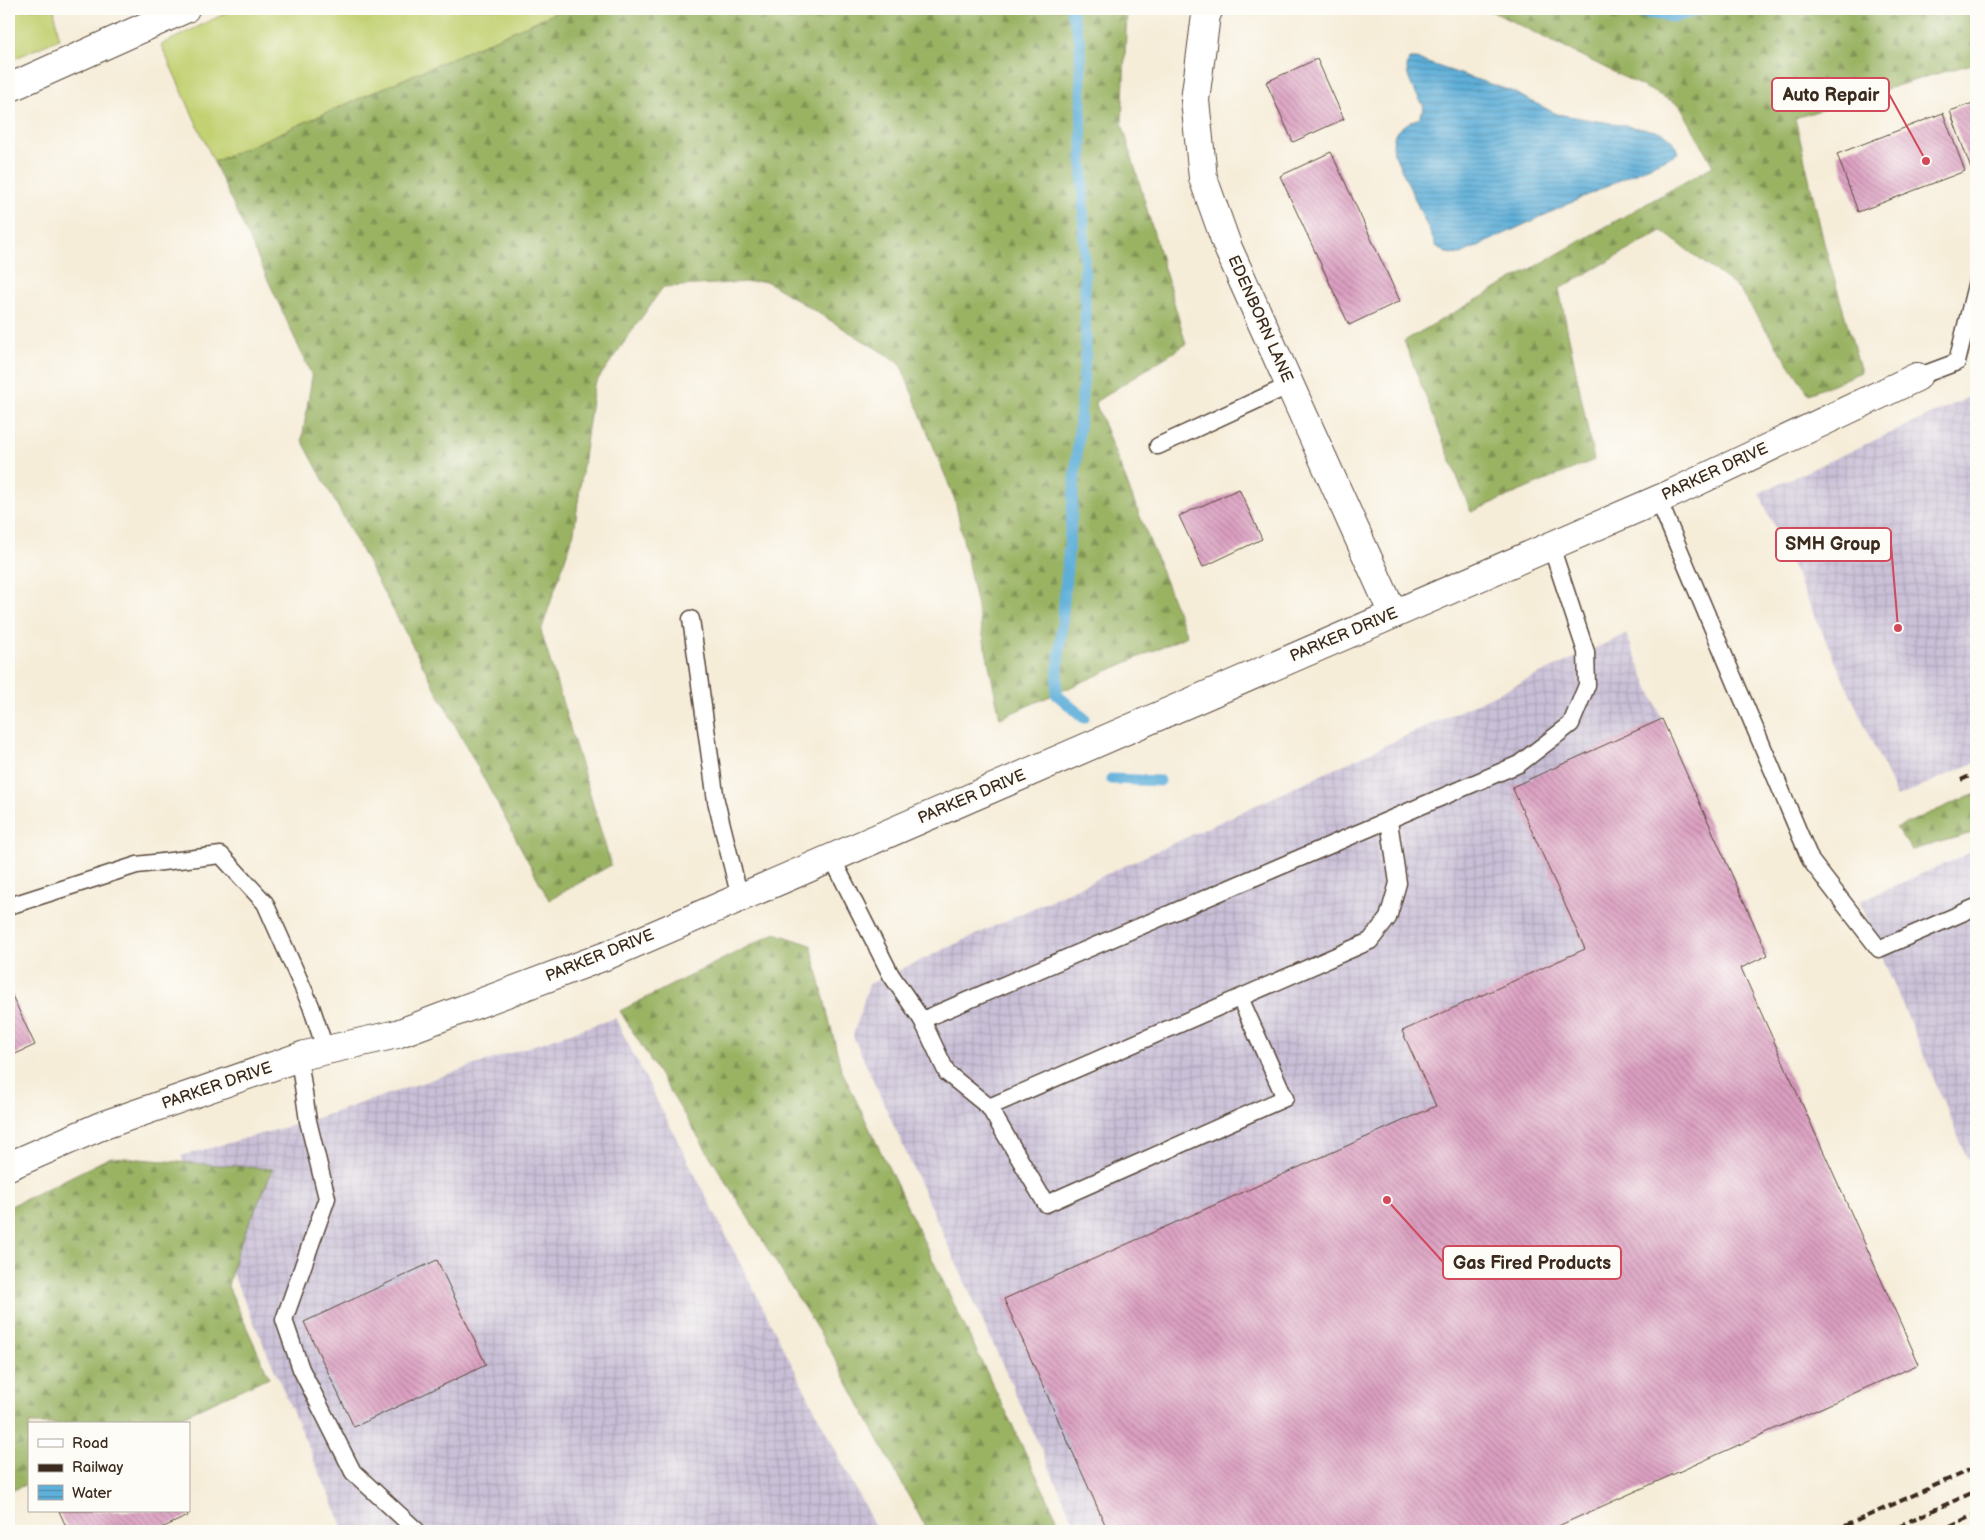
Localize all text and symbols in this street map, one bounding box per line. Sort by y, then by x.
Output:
callout: Auto Repair [1772,78,1889,111]
text: Auto Repair [1782,85,1880,106]
street label: EDENBORN LANE [1223,252,1297,386]
street label: PARKER DRIVE [1659,439,1771,505]
callout: SMH Group [1776,528,1891,561]
text: SMH Group [1785,534,1881,555]
street label: PARKER DRIVE [1287,604,1401,666]
street label: PARKER DRIVE [915,766,1029,828]
street label: PARKER DRIVE [543,926,657,986]
street label: PARKER DRIVE [159,1058,275,1114]
callout: Gas Fired Products [1443,1246,1621,1279]
text: Gas Fired Products [1453,1253,1611,1274]
legend [28,1422,190,1512]
text: Road [72,1434,108,1453]
text: Railway [72,1458,123,1477]
text: Water [72,1484,112,1503]

